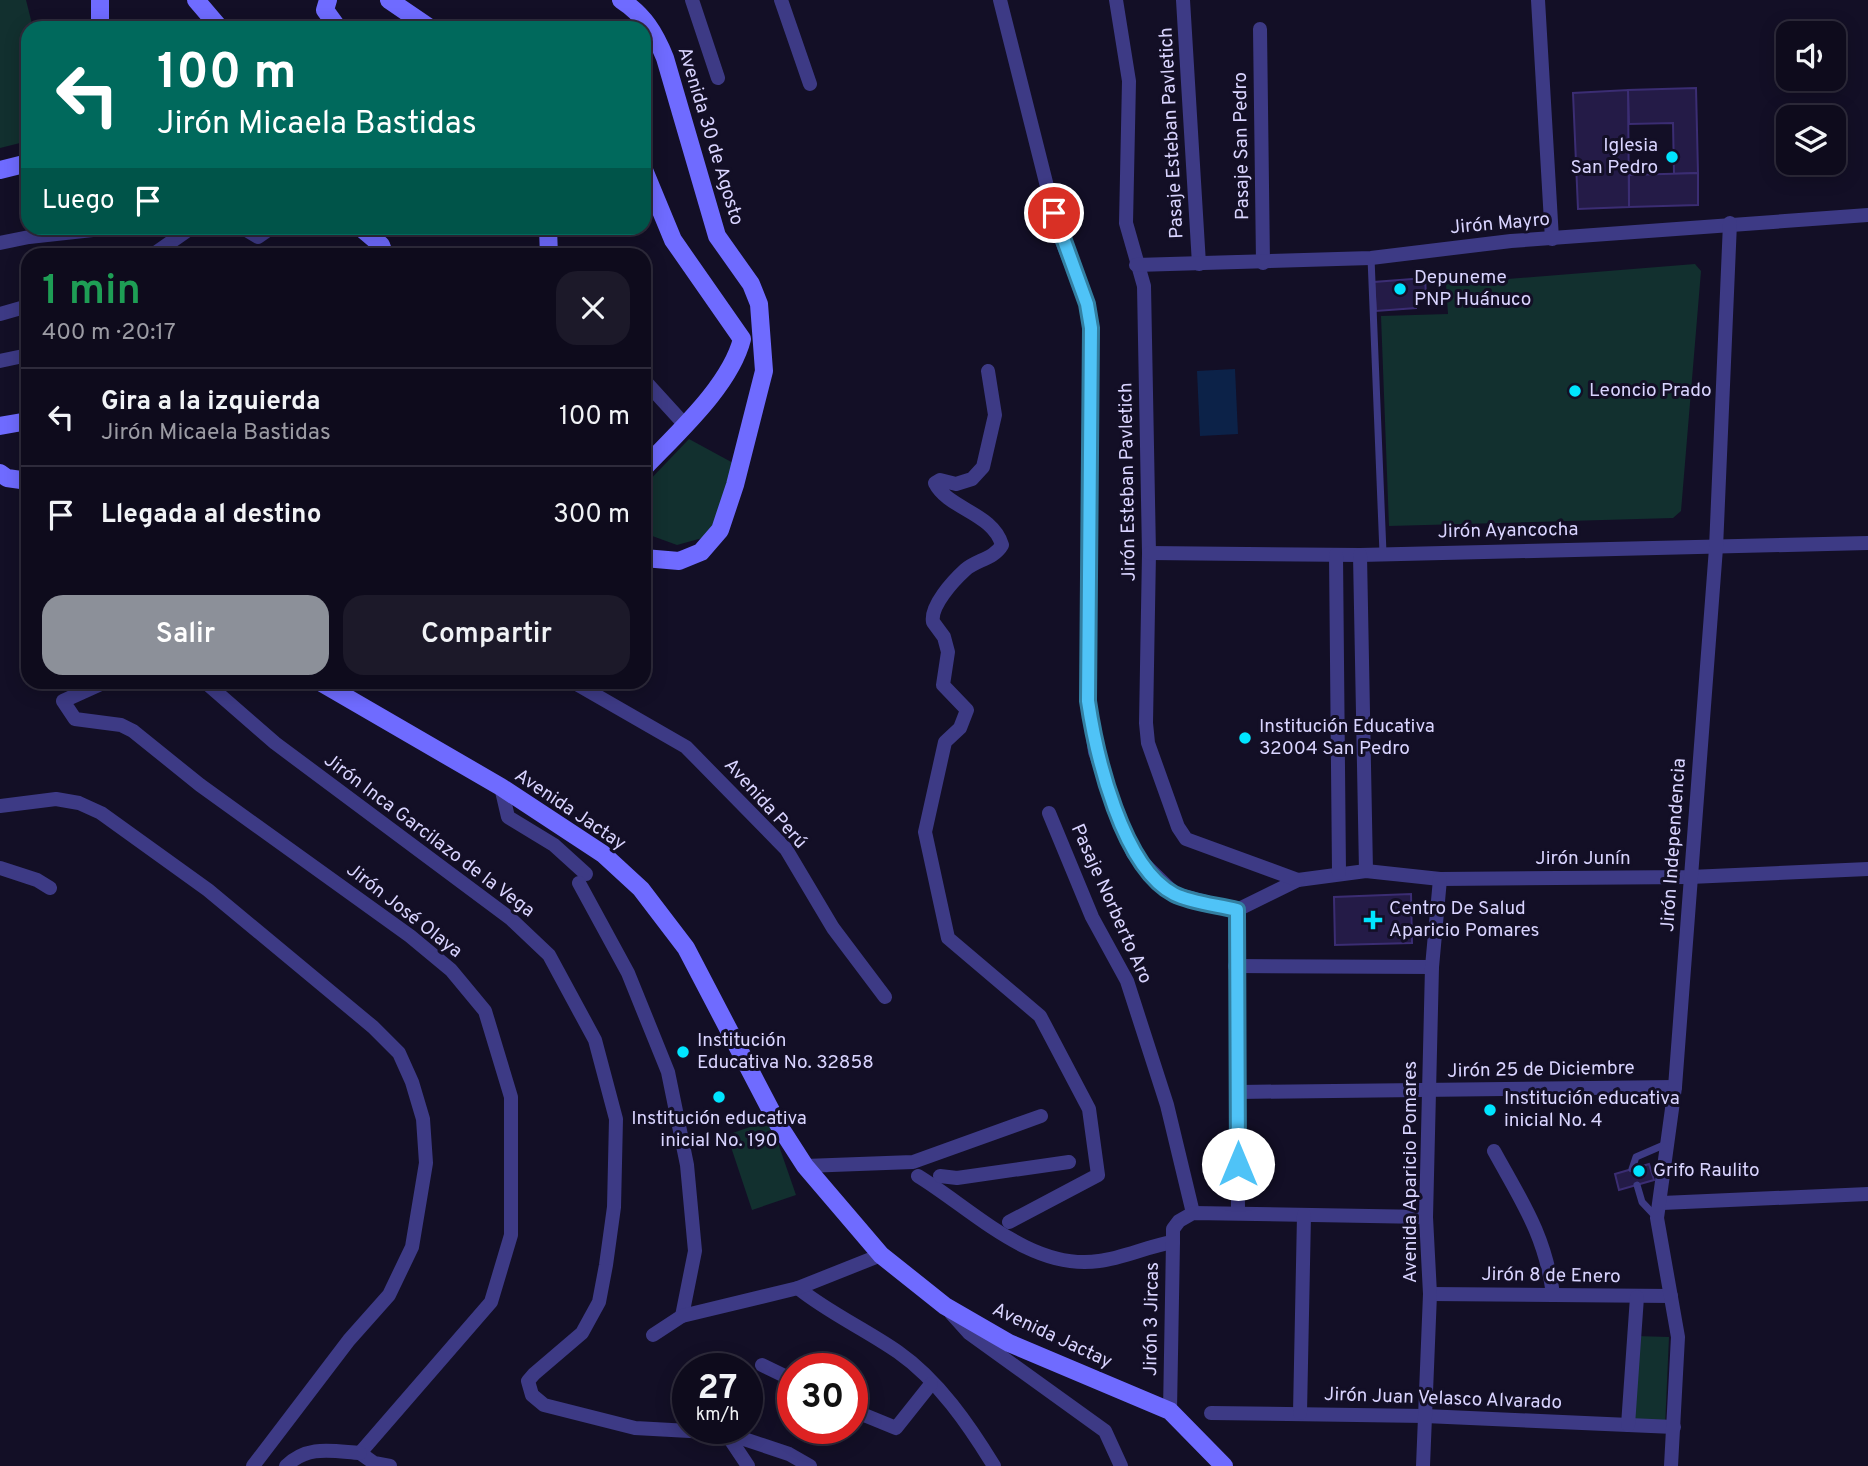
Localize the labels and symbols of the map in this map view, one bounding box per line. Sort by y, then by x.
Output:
street label: Pasaje Esteban Pavletich [1154,27,1190,239]
street label: Avenida 30 de Agosto [671,44,749,228]
street label: Pasaje San Pedro [1229,72,1255,220]
place label: Iglesia San Pedro [1570,134,1658,180]
marker: Iglesia San Pedro [1664,149,1680,165]
pin [1024,183,1084,243]
street label: Jirón Mayro [1449,208,1551,240]
place label: Depuneme PNP Huánuco [1414,266,1531,312]
marker: Depuneme PNP Huánuco [1392,281,1408,297]
place label: Leoncio Prado [1589,379,1712,403]
street label: Jirón Esteban Pavletich [1114,382,1142,582]
marker: Leoncio Prado [1567,383,1583,399]
street label: Jirón Ayancocha [1437,518,1579,544]
place label: Institución Educativa 32004 San Pedro [1259,715,1435,761]
marker: Institución Educativa 32004 San Pedro [1237,730,1253,746]
street label: Jirón Inca Garcilazo de la Vega [319,749,539,923]
street label: Avenida Perú [718,754,812,854]
street label: Jirón Independencia [1656,757,1692,933]
street label: Avenida Jactay [510,764,630,856]
street label: Pasaje Norberto Aro [1065,820,1157,988]
street label: Jirón Junín [1535,847,1631,871]
street label: Jirón José Olaya [341,858,467,964]
place label: Centro De Salud Aparicio Pomares [1389,897,1539,943]
marker: Centro De Salud Aparicio Pomares [1363,910,1383,930]
place label: Institución Educativa No. 32858 [697,1029,874,1075]
marker: Institución Educativa No. 32858 [675,1044,691,1060]
street label: Jirón 25 de Diciembre [1447,1056,1635,1084]
street label: Avenida Aparicio Pomares [1399,1061,1423,1283]
place label: Institución educativa inicial No. 4 [1504,1087,1680,1133]
marker: Institución educativa inicial No. 190 [711,1089,727,1105]
marker: Institución educativa inicial No. 4 [1482,1102,1498,1118]
place label: Institución educativa inicial No. 190 [631,1107,807,1153]
position arrow [1201,1127,1275,1201]
place label: Grifo Raulito [1653,1159,1760,1183]
marker: Grifo Raulito [1631,1163,1647,1179]
street label: Jirón 3 Jircas [1139,1262,1165,1376]
street label: Jirón 8 de Enero [1481,1263,1621,1289]
street label: Avenida Jactay [988,1298,1116,1374]
speed limit sign: 30 [777,1353,868,1444]
street label: Jirón Juan Velasco Alvarado [1324,1383,1562,1415]

